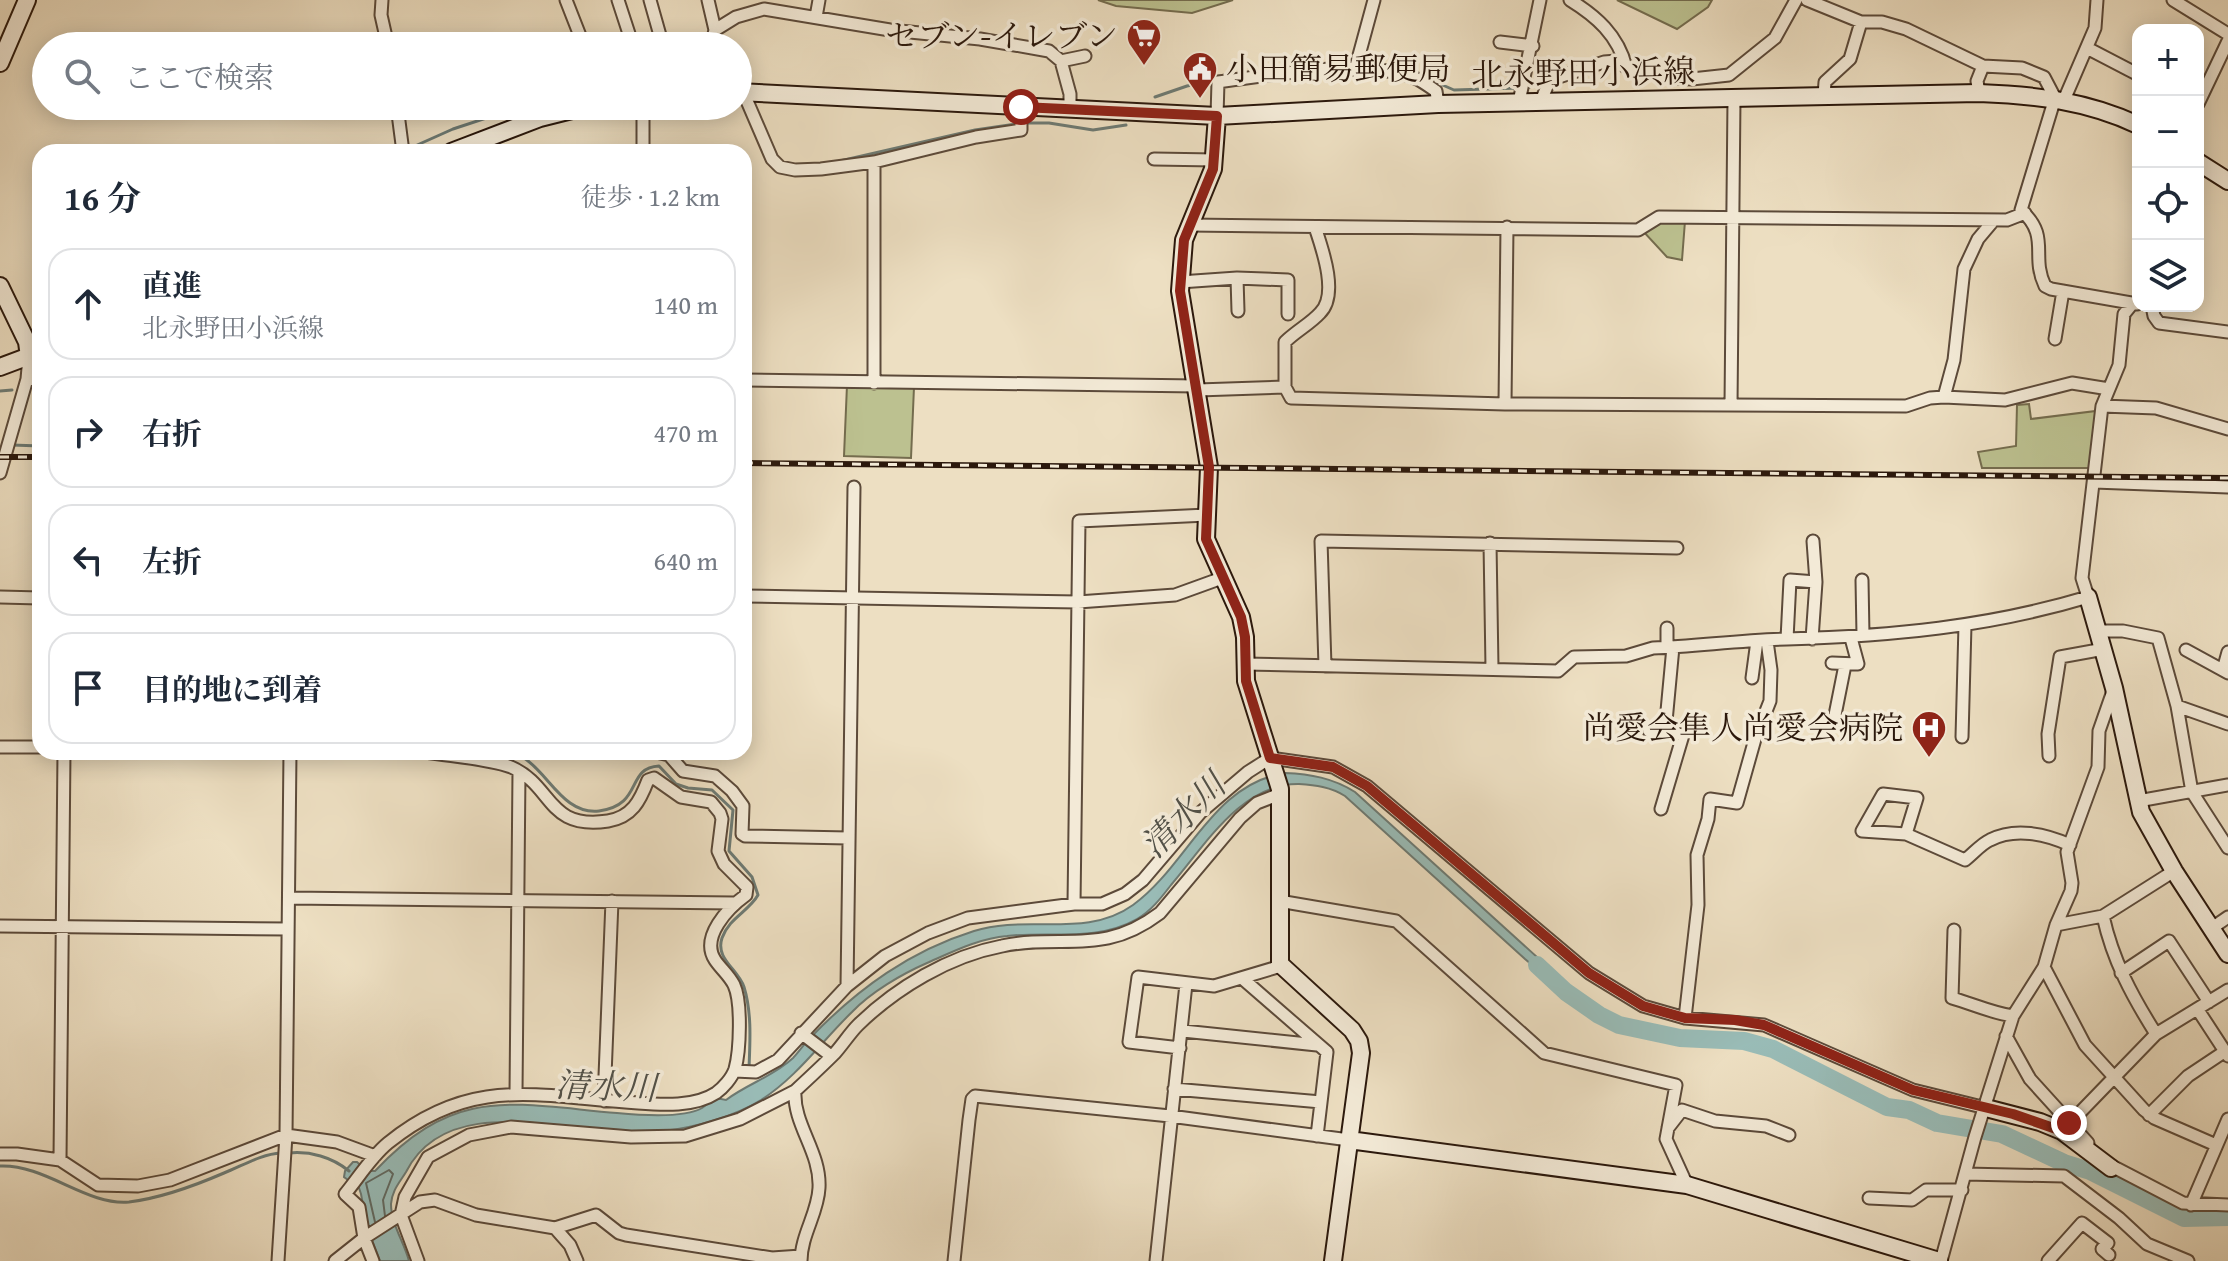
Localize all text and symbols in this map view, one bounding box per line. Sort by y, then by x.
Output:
place label: セブン-イレブン [886,12,1118,59]
supermarket icon: セブン-イレブン [1125,17,1163,67]
map controls [2132,24,2204,312]
button: + [2132,24,2204,96]
search box [32,32,752,120]
place label: 小田簡易郵便局 [1226,45,1450,92]
street label: 北永野田小浜線 [1471,47,1695,98]
public building icon: 小田簡易郵便局 [1181,50,1219,100]
icon: search [60,54,104,98]
text: ここで検索 [124,55,274,99]
route start [1003,89,1039,125]
button: − [2132,96,2204,168]
button: locate [2132,168,2204,240]
text: 16 分 [64,173,141,222]
text: 徒歩 · 1.2 km [581,177,720,216]
button: layers [2132,240,2204,312]
text: 直進 [142,263,202,307]
icon: ahead [66,282,110,326]
text: 140 m [653,285,718,324]
text: 北永野田小浜線 [142,308,324,347]
icon: right [66,410,110,454]
text: 右折 [142,411,202,455]
text: 470 m [653,413,718,452]
icon: left [66,538,110,582]
text: 左折 [142,539,202,583]
text: 640 m [653,541,718,580]
icon: arrive [66,666,110,710]
text: 目的地に到着 [142,667,322,711]
place label: 尚愛会隼人尚愛会病院 [1583,704,1903,751]
hospital icon: 尚愛会隼人尚愛会病院 [1910,709,1948,759]
water label: 清水川 [1129,758,1239,868]
water label: 清水川 [554,1059,662,1112]
route end [2051,1105,2087,1141]

